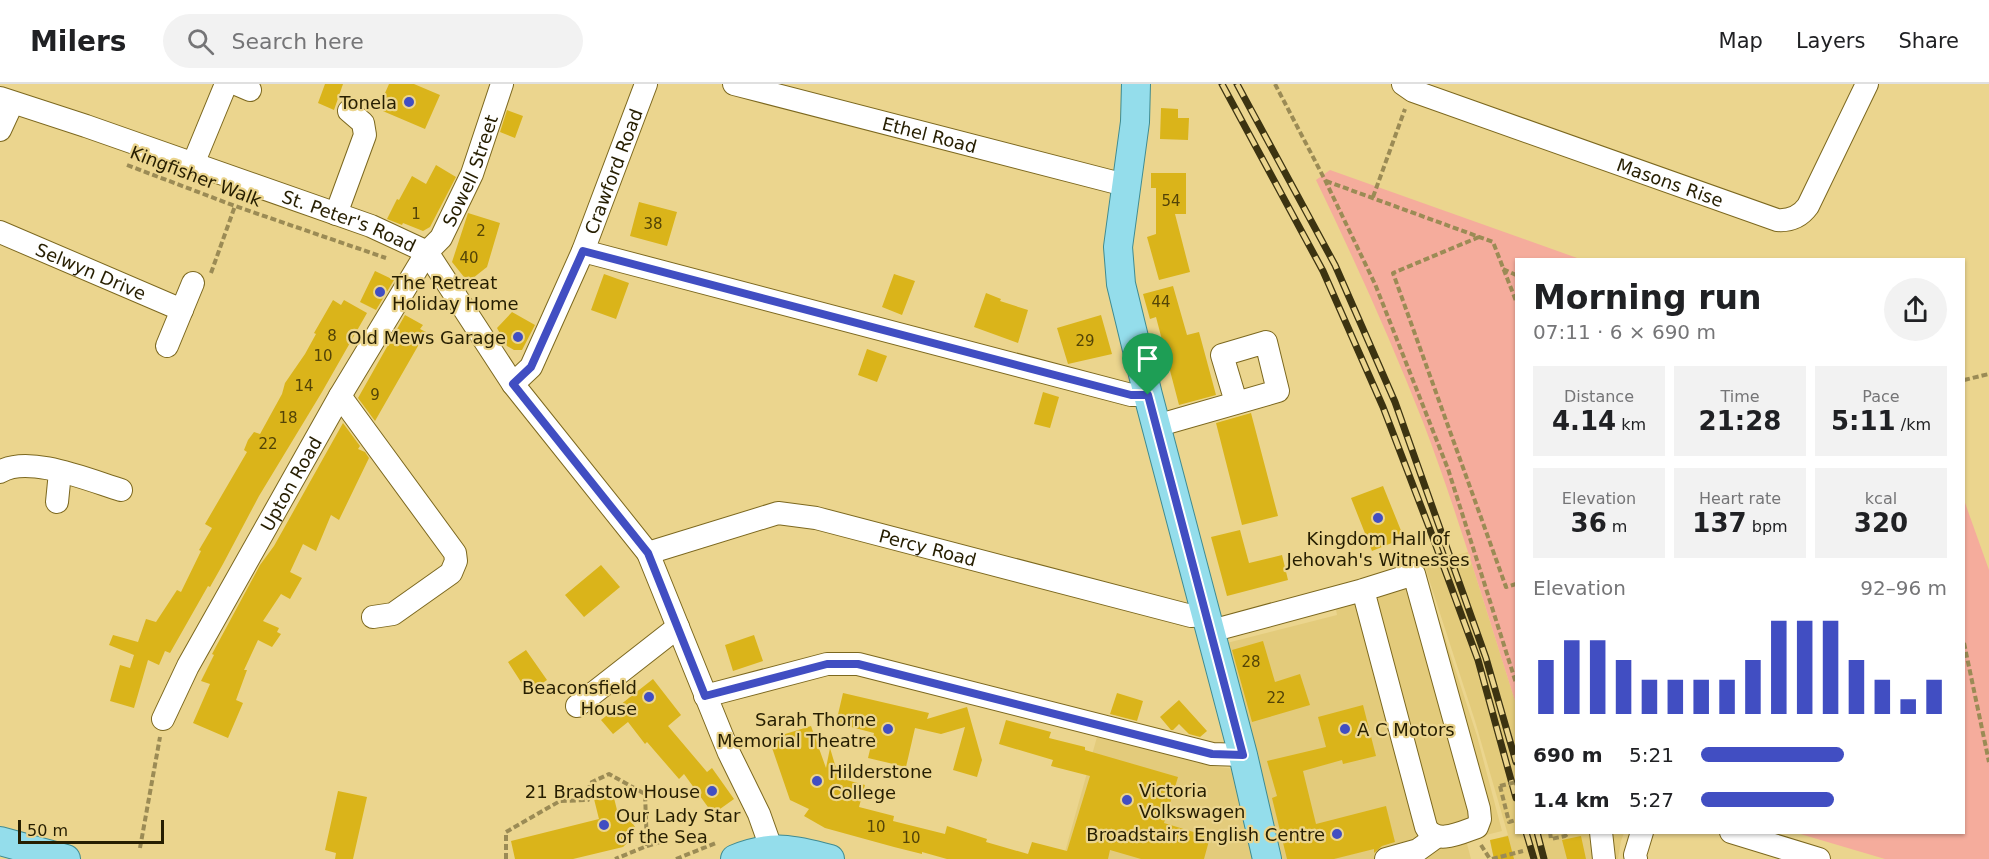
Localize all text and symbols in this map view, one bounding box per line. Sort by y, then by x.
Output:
search box [163,14,583,68]
text: Milers [30,25,127,58]
icon: search [184,25,217,58]
text: Search here [232,29,364,54]
text: Map [1719,29,1763,53]
text: Layers [1796,29,1865,53]
text: Share [1898,29,1959,53]
place label: Tonela [339,92,397,113]
marker: Tonela [402,95,416,109]
street label: Crawford Road [580,106,646,237]
street label: Sowell Street [438,112,501,230]
street label: Ethel Road [880,112,979,157]
street label: Kingfisher Walk [127,141,265,211]
street label: Masons Rise [1614,154,1726,211]
street label: St. Peter's Road [279,185,419,256]
house number: 54 [1161,192,1181,210]
house number: 1 [411,205,421,223]
house number: 38 [643,215,663,233]
house number: 2 [476,222,486,240]
street label: Selwyn Drive [33,238,149,304]
house number: 40 [459,249,479,267]
place label: The Retreat Holiday Home [391,272,519,314]
text: Morning run [1533,278,1761,317]
button: share [1884,278,1947,341]
marker: The Retreat Holiday Home [373,285,387,299]
house number: 44 [1151,293,1171,311]
text: 07:11 · 6 × 690 m [1533,320,1716,344]
house number: 8 [327,327,337,345]
place label: Old Mews Garage [347,327,506,348]
marker: Old Mews Garage [511,330,525,344]
house number: 29 [1075,332,1095,350]
pin [1122,333,1173,395]
icon: arrive [1131,342,1164,375]
house number: 10 [313,347,333,365]
house number: 14 [294,377,314,395]
house number: 9 [370,386,380,404]
text: Distance [1564,387,1634,406]
text: Time [1720,387,1760,406]
text: Pace [1862,387,1900,406]
text: 4.14 [1552,406,1616,436]
text: 21:28 [1699,406,1781,436]
text: 5:11 [1831,406,1896,436]
house number: 18 [278,409,298,427]
text: km [1616,415,1646,434]
text: /km [1896,415,1931,434]
street label: Upton Road [256,433,326,534]
house number: 22 [258,435,278,453]
text: Elevation [1562,489,1636,508]
text: Heart rate [1699,489,1781,508]
text: kcal [1865,489,1897,508]
text: 36 [1571,508,1607,538]
text: 137 [1692,508,1747,538]
text: 320 [1854,508,1908,538]
marker: Kingdom Hall of Jehovah's Witnesses [1371,511,1385,525]
text: m [1607,517,1627,536]
text: bpm [1747,517,1788,536]
street label: Percy Road [877,524,979,570]
place label: Kingdom Hall of Jehovah's Witnesses [1285,528,1470,570]
text: Elevation [1533,576,1626,600]
text: 92–96 m [1860,576,1947,600]
house number: 28 [1241,653,1261,671]
place label: Beaconsfield House [522,677,637,719]
house number: 22 [1266,689,1286,707]
marker: Beaconsfield House [642,690,656,704]
place label: Sarah Thorne Memorial Theatre [717,709,876,751]
place label: A C Motors [1357,719,1455,740]
marker: Sarah Thorne Memorial Theatre [881,722,895,736]
marker: A C Motors [1338,722,1352,736]
text: 690 m [1533,743,1603,767]
text: 5:21 [1629,743,1674,767]
place label: Hilderstone College [829,761,932,803]
marker: Hilderstone College [810,774,824,788]
place label: Victoria Volkswagen [1139,780,1245,822]
place label: 21 Bradstow House [525,781,700,802]
marker: 21 Bradstow House [705,784,719,798]
text: 1.4 km [1533,788,1610,812]
text: 5:27 [1629,788,1674,812]
marker: Victoria Volkswagen [1120,793,1134,807]
place label: Our Lady Star of the Sea [616,805,741,847]
scale bar [18,817,164,844]
marker: Our Lady Star of the Sea [597,818,611,832]
house number: 10 [866,818,886,836]
text: 50 m [27,821,68,840]
place label: Broadstairs English Centre [1086,824,1325,845]
marker: Broadstairs English Centre [1330,827,1344,841]
house number: 10 [901,829,921,847]

